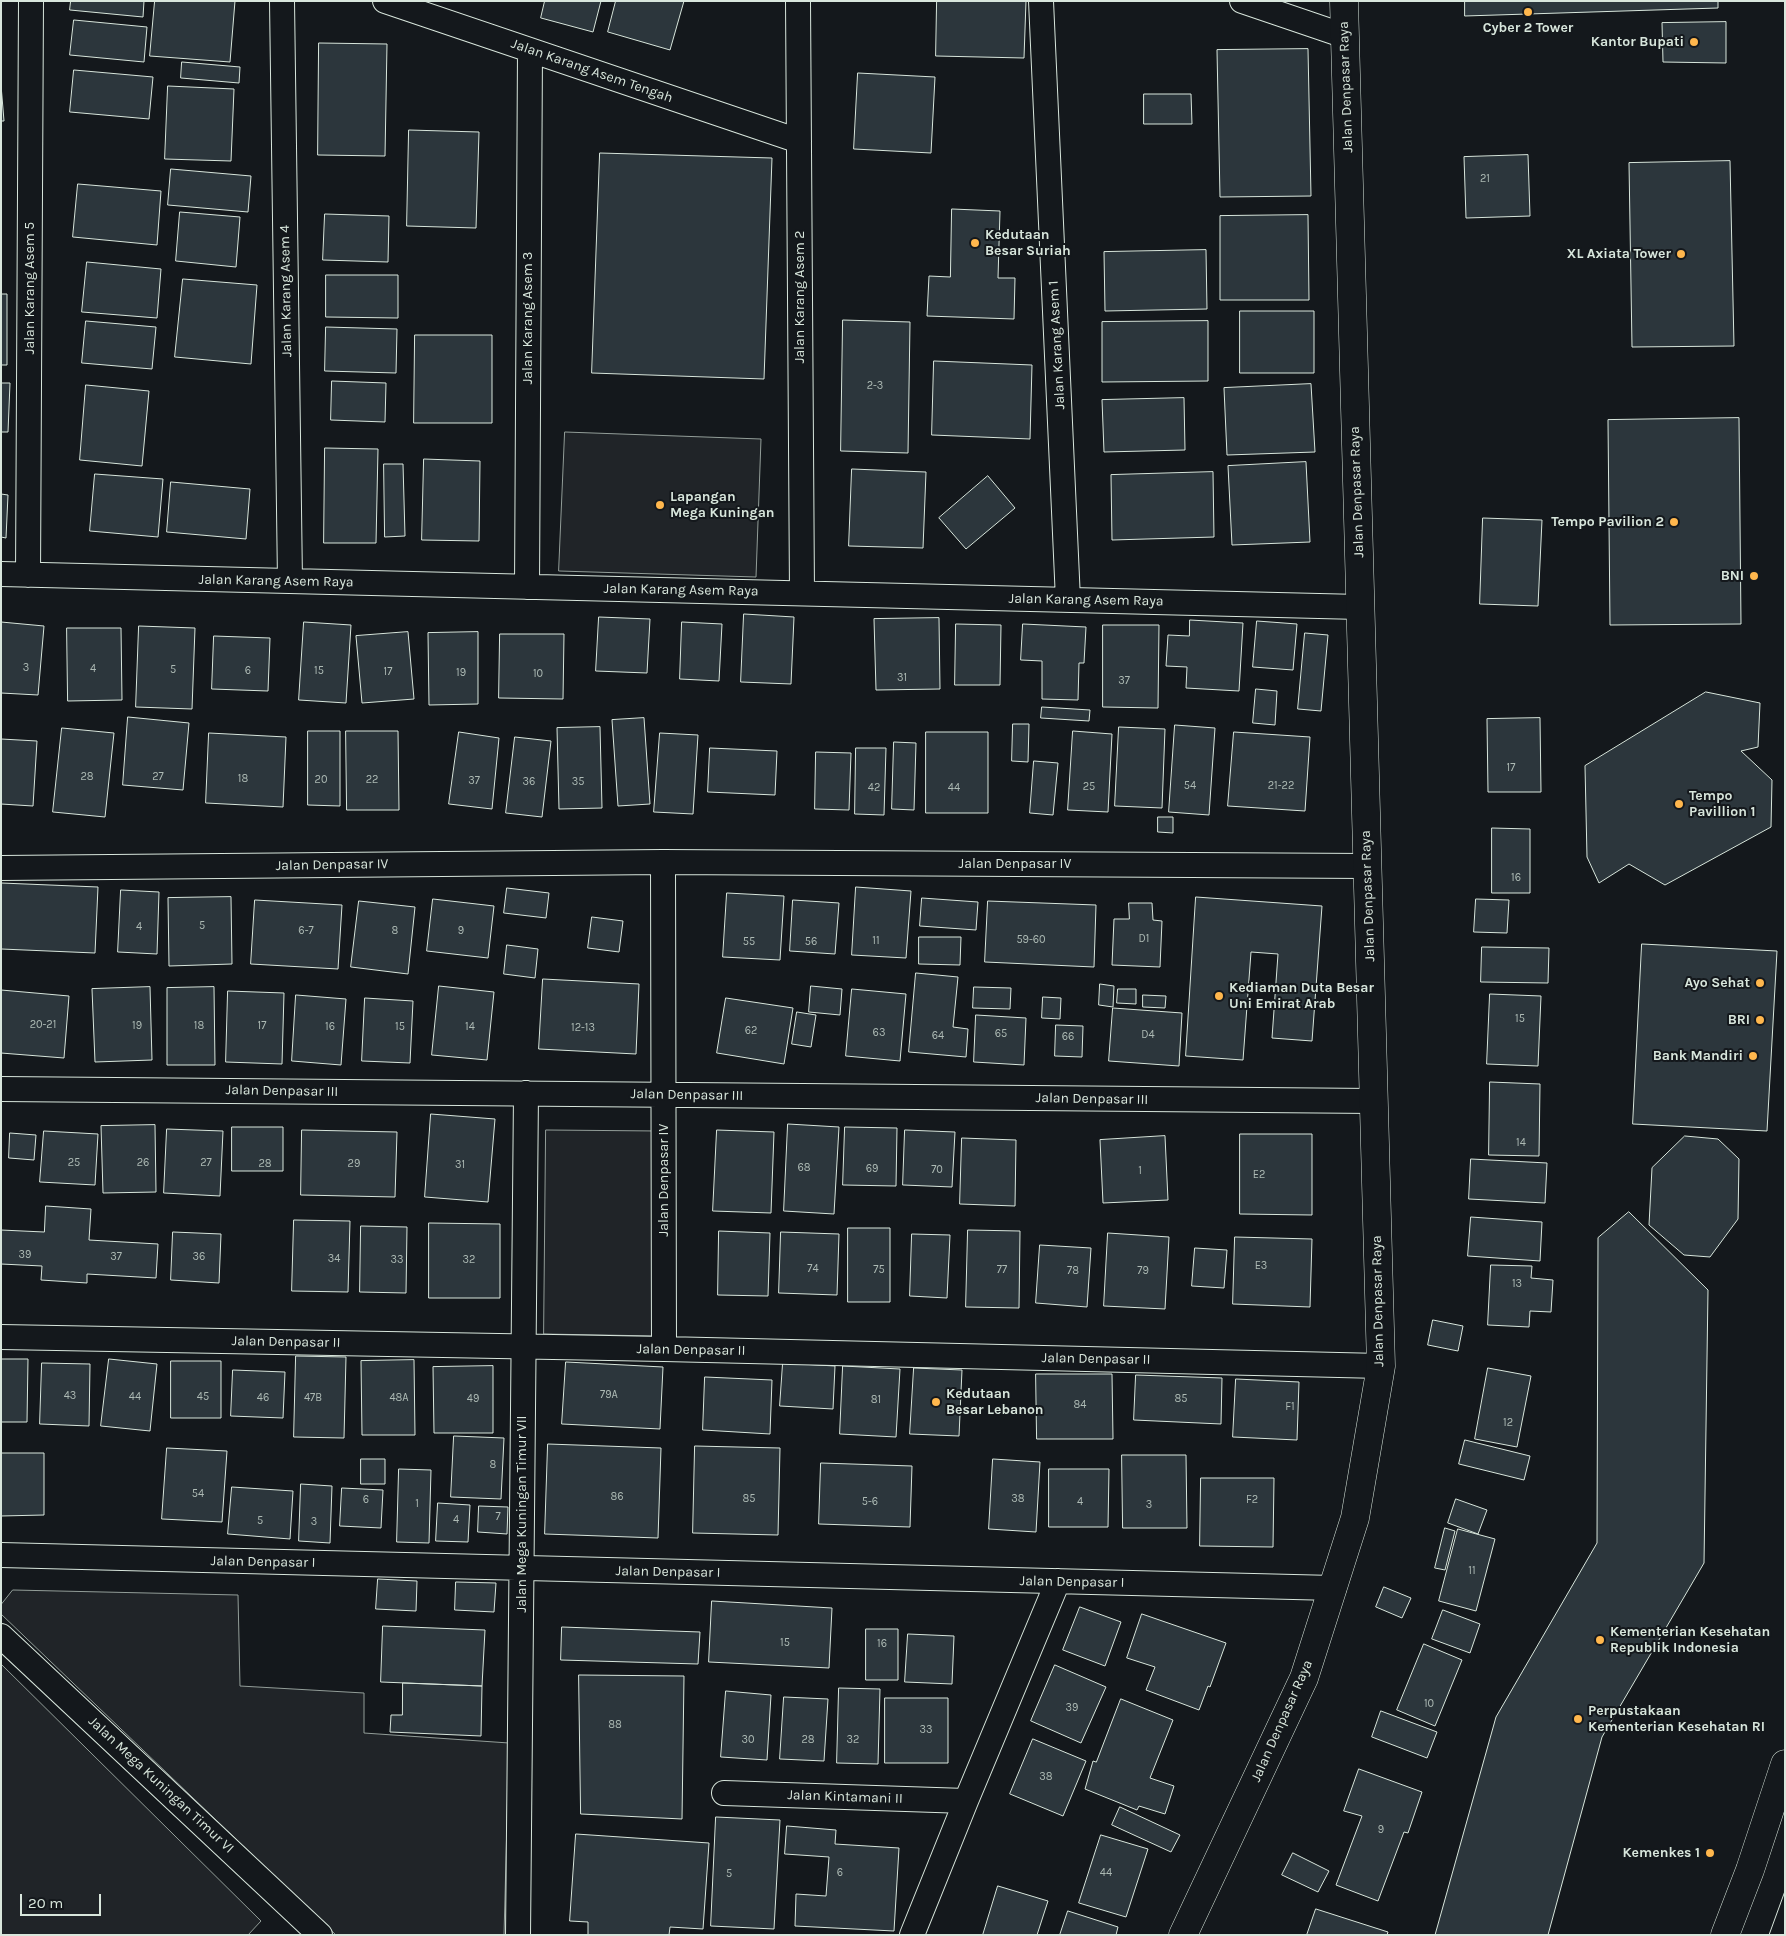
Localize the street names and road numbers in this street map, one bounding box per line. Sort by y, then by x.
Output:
street label: Jalan Denpasar Raya [1335,21,1357,153]
street label: Jalan Karang Asem Tengah [509,35,675,107]
street label: Jalan Karang Asem 5 [22,222,38,354]
street label: Jalan Karang Asem 4 [276,225,296,357]
street label: Jalan Karang Asem 2 [792,231,808,363]
street label: Jalan Karang Asem 3 [520,252,536,384]
street label: Jalan Karang Asem 1 [1045,280,1069,410]
street label: Jalan Denpasar Raya [1346,426,1368,558]
street label: Jalan Karang Asem Raya [198,571,354,591]
street label: Jalan Karang Asem Raya [603,580,759,600]
street label: Jalan Karang Asem Raya [1008,590,1164,610]
street label: Jalan Denpasar Raya [1357,830,1379,962]
street label: Jalan Denpasar IV [275,856,389,874]
street label: Jalan Denpasar IV [959,856,1071,872]
street label: Jalan Denpasar III [225,1082,339,1100]
street label: Jalan Denpasar III [630,1086,744,1104]
street label: Jalan Denpasar III [1035,1090,1149,1108]
street label: Jalan Denpasar IV [656,1124,672,1236]
street label: Jalan Denpasar Raya [1368,1235,1388,1367]
street label: Jalan Denpasar II [231,1333,341,1351]
street label: Jalan Denpasar II [636,1341,746,1359]
street label: Jalan Denpasar II [1041,1350,1151,1368]
street label: Jalan Mega Kuningan Timur VII [514,1415,530,1613]
street label: Jalan Denpasar I [210,1553,316,1571]
street label: Jalan Denpasar I [615,1563,721,1581]
street label: Jalan Denpasar I [1019,1573,1125,1591]
street label: Jalan Denpasar Raya [1248,1658,1316,1784]
street label: Jalan Mega Kuningan Timur VI [85,1713,237,1857]
street label: Jalan Kintamani II [787,1787,903,1807]

